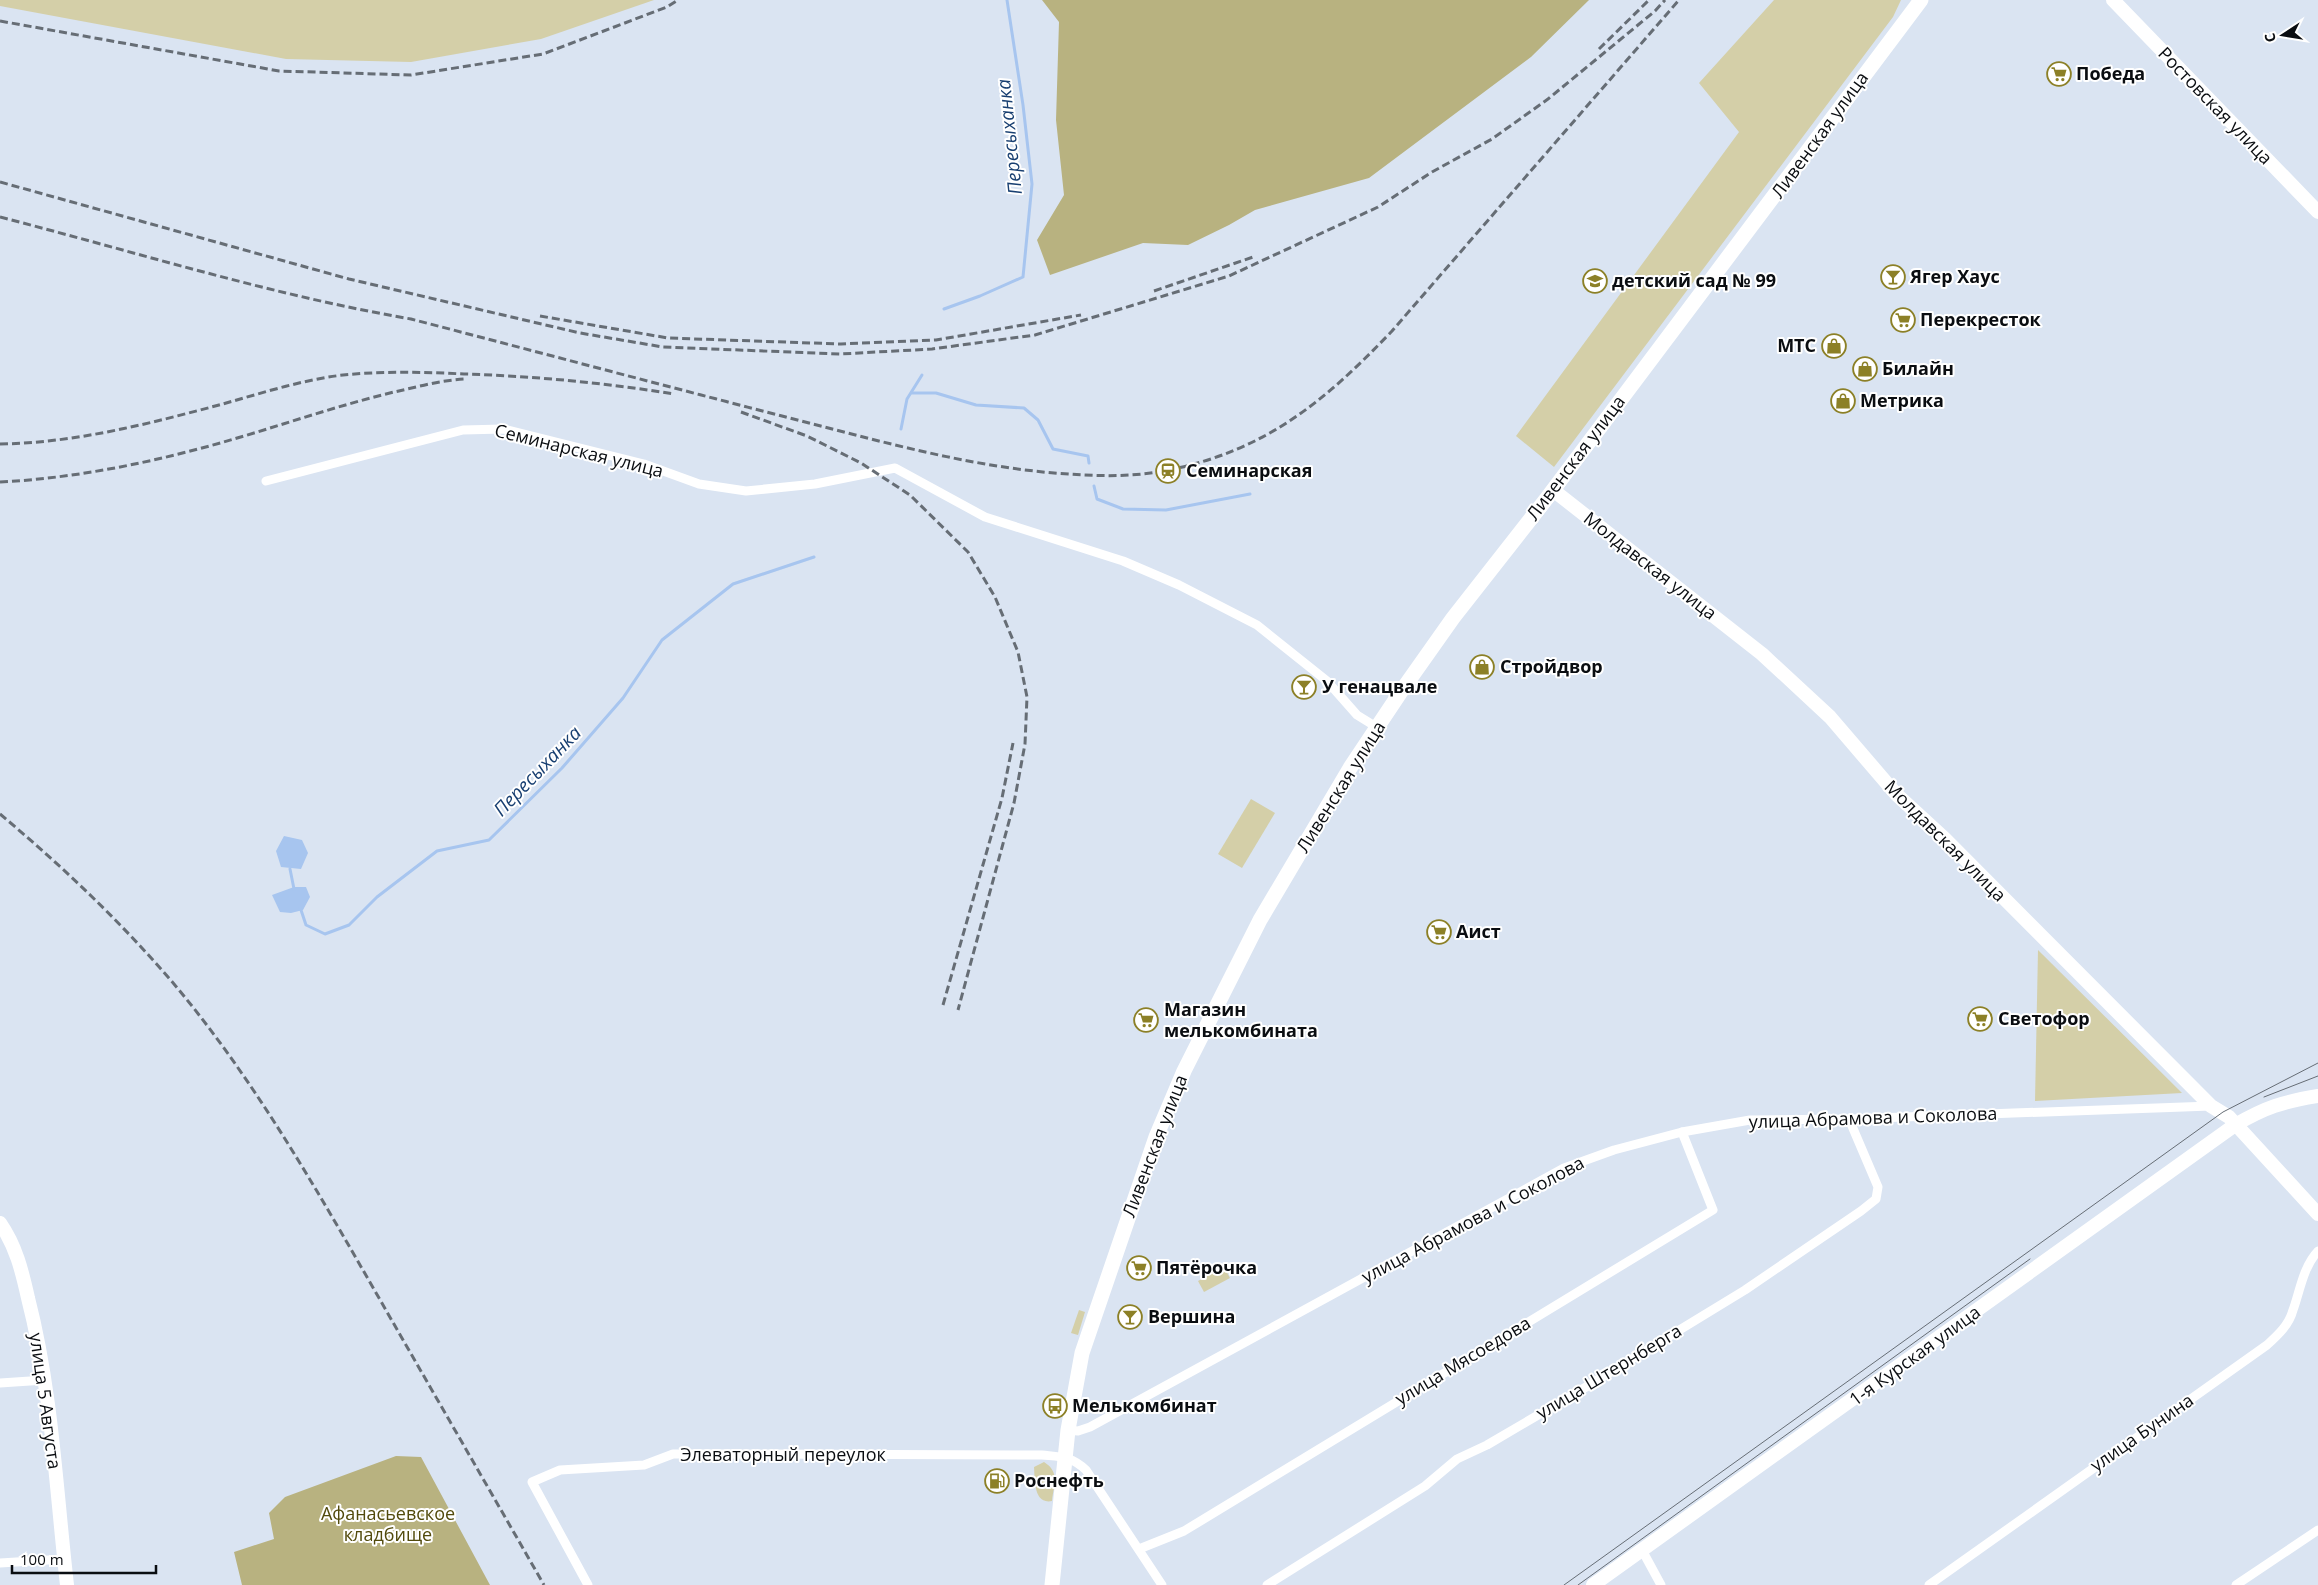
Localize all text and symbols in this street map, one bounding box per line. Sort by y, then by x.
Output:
north arrow [2258,10,2308,60]
text: С [2260,31,2280,44]
street label: Ростовская улица [2153,41,2278,169]
supermarket icon: Победа [2046,61,2072,87]
place label: Победа [2076,61,2145,85]
street label: Ливенская улица [1765,66,1873,202]
water label: Пересыханка [990,78,1028,196]
bar icon: Ягер Хаус [1880,264,1906,290]
place label: Ягер Хаус [1909,264,2000,288]
school or university icon: детский сад № 99 [1582,268,1608,294]
place label: детский сад № 99 [1612,268,1776,292]
supermarket icon: Перекресток [1890,307,1916,333]
place label: Перекресток [1920,307,2042,331]
place label: МТС [1777,333,1816,357]
shop icon: МТС [1821,333,1847,359]
shop icon: Билайн [1852,356,1878,382]
place label: Билайн [1882,356,1954,380]
shop icon: Метрика [1830,388,1856,414]
place label: Метрика [1860,388,1944,412]
street label: Ливенская улица [1520,390,1630,525]
street label: Семинарская улица [492,417,666,483]
station icon: Семинарская [1155,458,1181,484]
place label: Семинарская [1186,458,1312,482]
street label: Молдавская улица [1579,506,1722,625]
shop icon: Стройдвор [1469,654,1495,680]
place label: Стройдвор [1500,654,1603,678]
bar icon: У генацвале [1291,674,1317,700]
place label: У генацвале [1322,674,1437,698]
street label: Ливенская улица [1290,716,1390,857]
water label: Пересыханка [487,720,587,822]
street label: Молдавская улица [1880,774,2012,906]
supermarket icon: Аист [1426,919,1452,945]
place label: Аист [1456,919,1501,943]
place label: Магазин мелькомбината [1164,997,1318,1042]
supermarket icon: Светофор [1967,1006,1993,1032]
place label: Светофор [1998,1006,2090,1030]
supermarket icon: Магазин мелькомбината [1133,1007,1159,1033]
street label: Ливенская улица [1116,1071,1192,1220]
street label: улица Абрамова и Соколова [1748,1101,1998,1133]
street label: улица Абрамова и Соколова [1357,1150,1588,1288]
supermarket icon: Пятёрочка [1126,1255,1152,1281]
place label: Пятёрочка [1156,1255,1257,1279]
street label: 1-я Курская улица [1844,1300,1985,1411]
bar icon: Вершина [1117,1304,1143,1330]
place label: Вершина [1148,1304,1235,1328]
street label: улица Мясоедова [1390,1310,1535,1410]
street label: улица Штернберга [1531,1318,1686,1424]
street label: улица 5 Августа [25,1331,67,1471]
street label: улица Бунина [2085,1388,2198,1477]
bus stop icon: Мелькомбинат [1042,1393,1068,1419]
place label: Мелькомбинат [1072,1393,1217,1417]
street label: Элеваторный переулок [680,1442,886,1466]
fuel station icon: Роснефть [984,1468,1010,1494]
place label: Роснефть [1014,1468,1104,1492]
park label: Афанасьевское кладбище [321,1501,455,1546]
scale bar [12,1542,156,1574]
text: 100 m [20,1549,64,1569]

